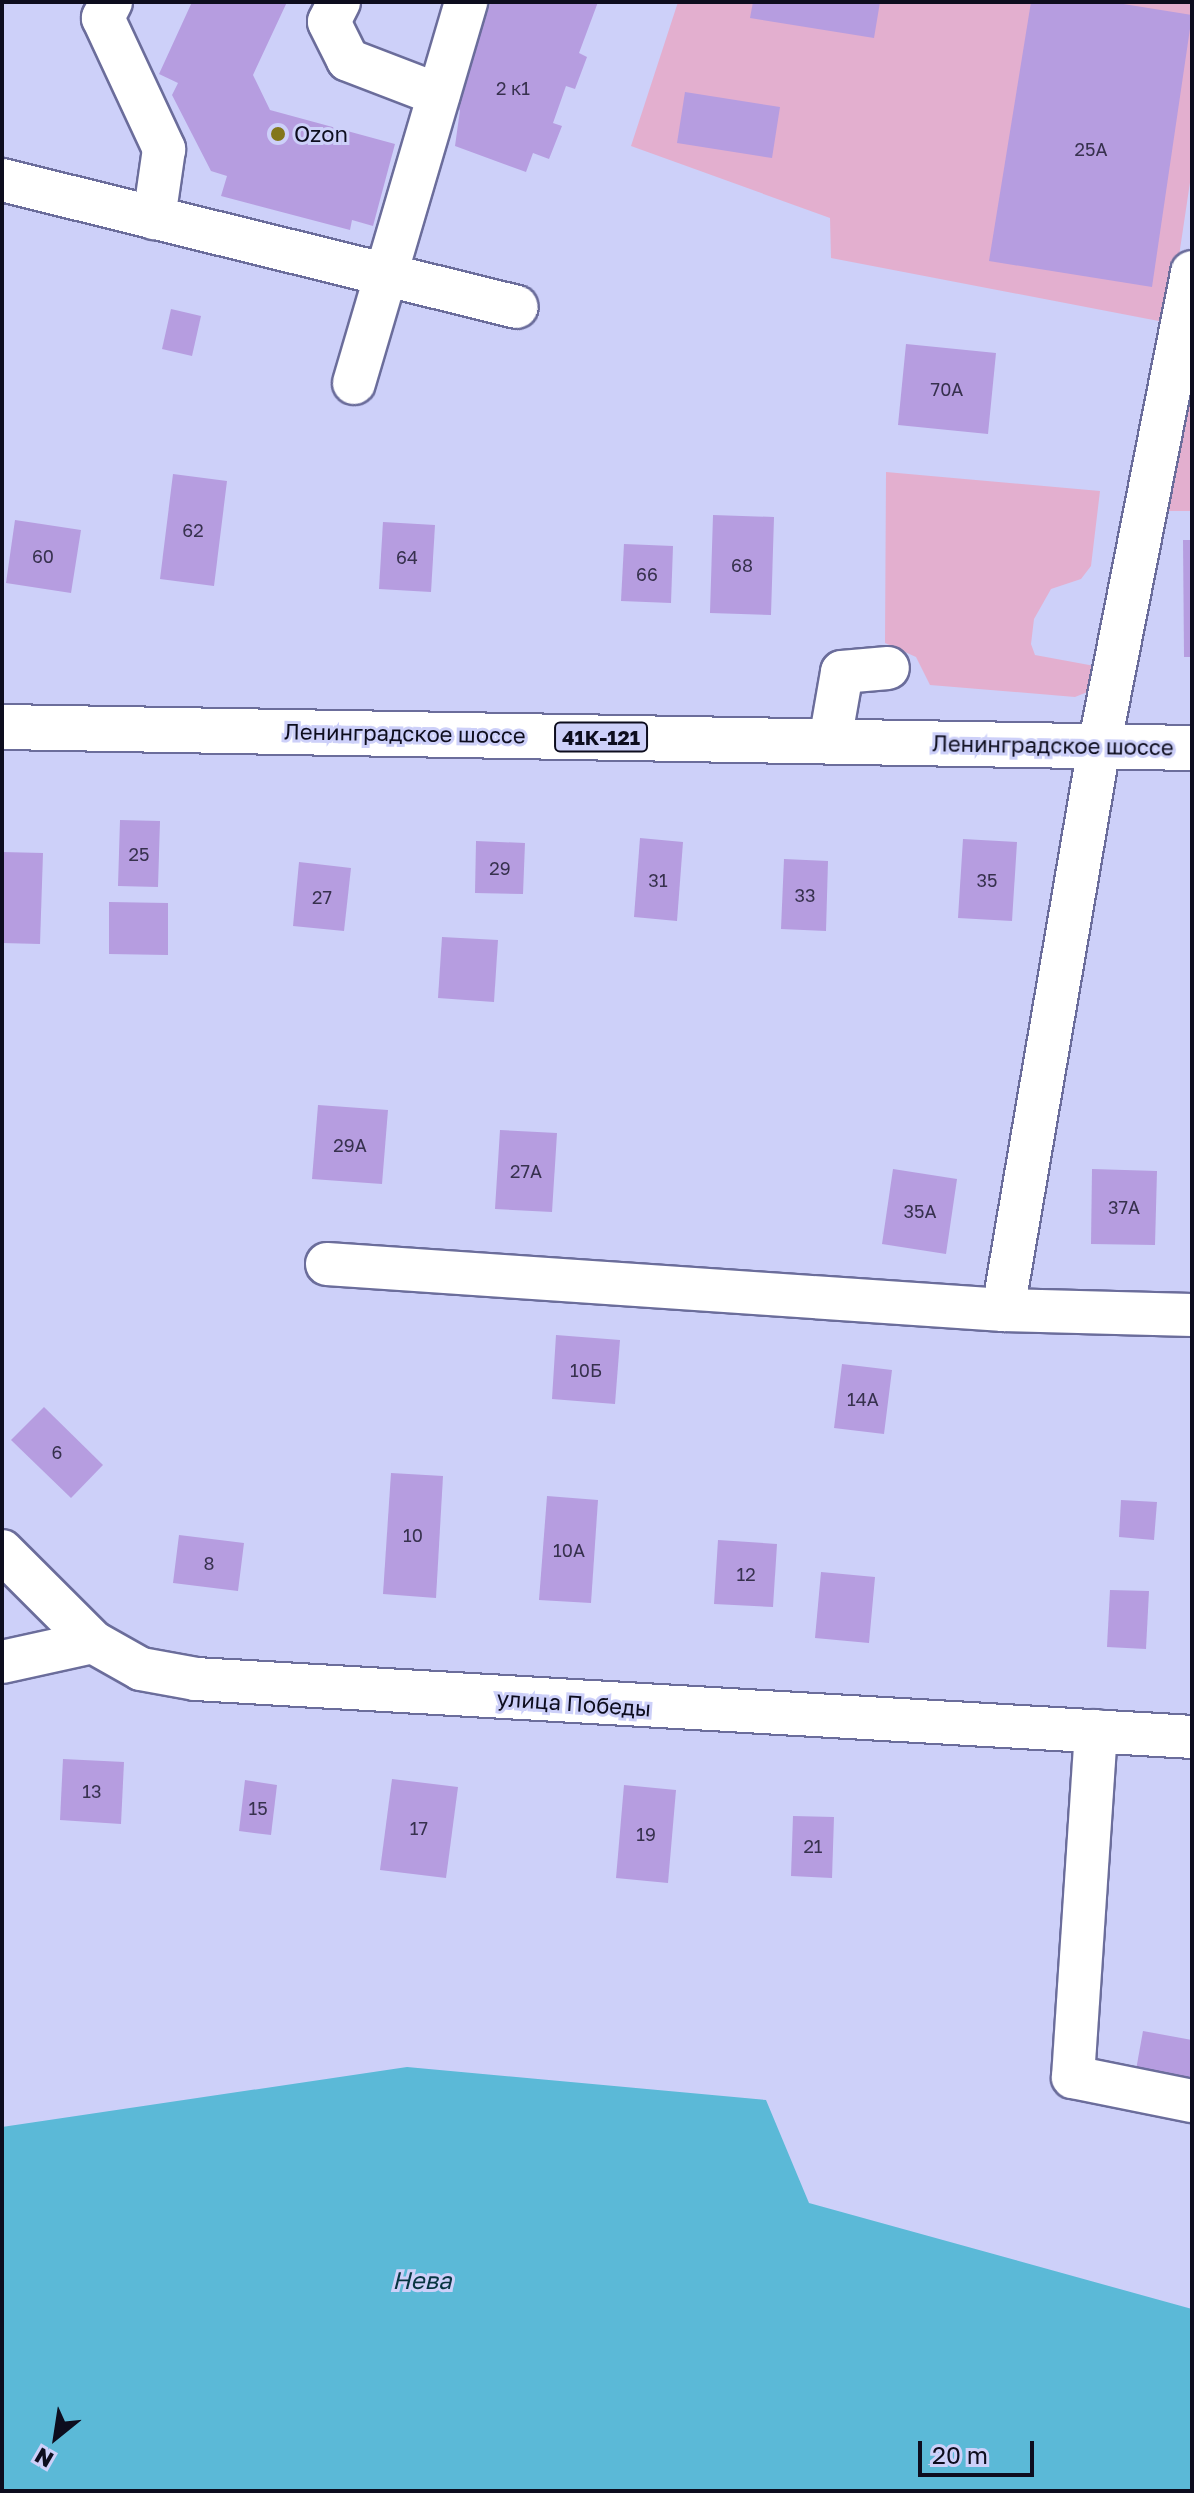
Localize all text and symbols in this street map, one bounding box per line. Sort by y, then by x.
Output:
house number: 2 к1 [496,77,530,99]
place label: Ozon [294,121,348,147]
marker: Ozon [269,125,287,143]
house number: 25А [1075,138,1107,160]
house number: 70А [931,378,963,400]
house number: 62 [182,519,204,541]
house number: 60 [32,545,54,567]
house number: 64 [396,546,418,568]
house number: 68 [731,554,753,576]
house number: 66 [636,563,658,585]
street label: Ленинградское шоссе [284,718,526,748]
road number: 41К-121 [553,721,649,753]
street label: Ленинградское шоссе [932,730,1174,760]
house number: 25 [129,843,149,865]
house number: 29 [489,857,511,879]
house number: 31 [648,869,668,891]
house number: 35 [977,869,997,891]
house number: 33 [794,884,816,906]
house number: 27 [312,886,332,908]
house number: 29А [333,1134,367,1156]
house number: 27А [510,1160,542,1182]
house number: 37А [1108,1196,1140,1218]
house number: 35А [903,1200,937,1222]
house number: 10Б [570,1359,602,1381]
house number: 14А [847,1388,879,1410]
house number: 6 [52,1441,62,1463]
house number: 10 [403,1524,423,1546]
house number: 10А [553,1539,585,1561]
house number: 8 [204,1552,214,1574]
house number: 12 [736,1563,756,1585]
street label: улица Победы [496,1684,652,1722]
house number: 13 [82,1780,102,1802]
house number: 15 [248,1797,268,1819]
house number: 17 [410,1817,428,1839]
house number: 19 [636,1823,656,1845]
house number: 21 [803,1835,823,1857]
water label: Нева [392,2266,452,2294]
north arrow [16,2397,96,2477]
scale bar [922,2425,1038,2475]
text: 20 m [932,2440,988,2469]
text: N [30,2442,58,2474]

